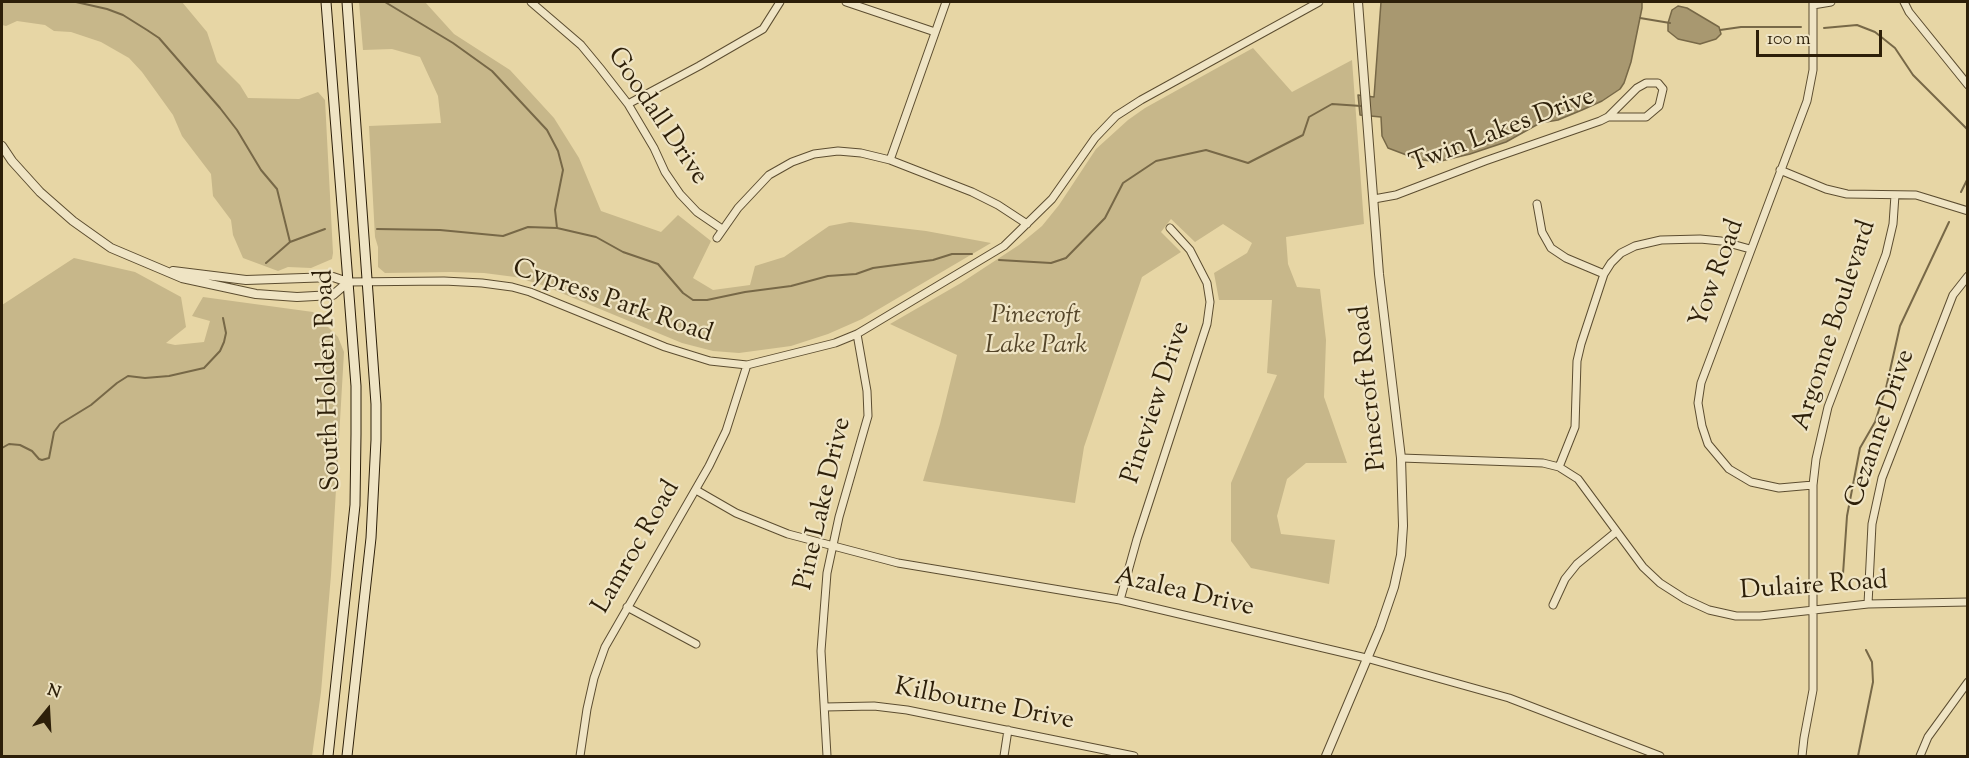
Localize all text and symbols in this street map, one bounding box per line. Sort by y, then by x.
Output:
scale bar [1759,18,1885,56]
text: 100 m [1767,27,1811,53]
street label: Goodall Drive [599,42,713,192]
street label: Twin Lakes Drive [1406,82,1600,182]
street label: Yow Road [1685,216,1753,332]
street label: Argonne Boulevard [1787,217,1885,435]
street label: Cypress Park Road [508,254,716,352]
street label: South Holden Road [311,269,349,491]
park label: Pinecroft Lake Park [985,302,1087,364]
street label: Pinecroft Road [1347,304,1395,472]
street label: Pineview Drive [1117,318,1199,488]
street label: Cezanne Drive [1840,346,1924,512]
street label: Pine Lake Drive [790,415,860,593]
street label: Lamroc Road [587,476,689,620]
street label: Azalea Drive [1111,563,1257,625]
street label: Dulaire Road [1739,567,1889,609]
street label: Kilbourne Drive [892,673,1076,739]
text: N [44,679,63,705]
north arrow [18,680,78,740]

